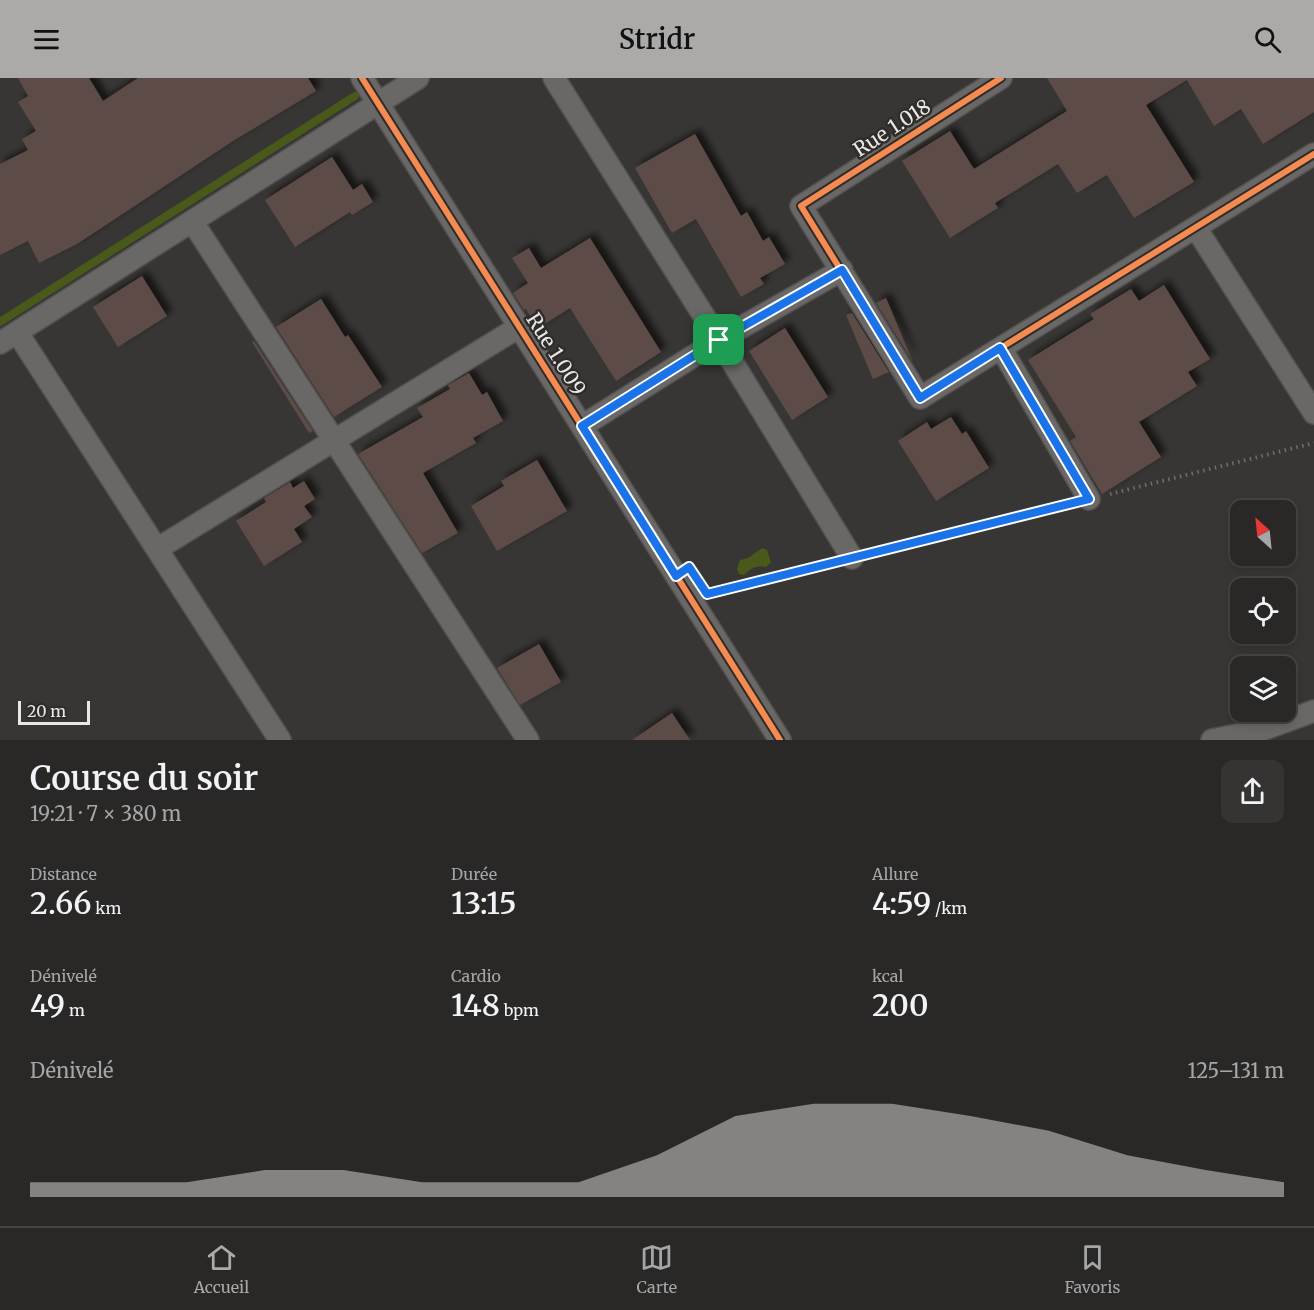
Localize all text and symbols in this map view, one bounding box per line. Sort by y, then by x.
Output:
text: Stridr [619,22,695,56]
icon: menu [30,23,63,56]
icon: search [1251,23,1284,56]
street label: Rue 1.018 [848,93,935,162]
street label: Rue 1.009 [521,308,592,400]
pin [693,314,744,365]
icon: arrive [702,323,735,356]
north arrow [1230,500,1296,566]
map controls [1230,500,1296,722]
button: locate [1230,578,1296,644]
button: layers [1230,656,1296,722]
scale bar [18,698,90,726]
text: 20 m [27,701,66,721]
text: Course du soir [30,758,258,799]
button: share [1221,760,1284,823]
text: 19:21 · 7 × 380 m [30,801,181,826]
text: Distance [30,864,97,884]
text: Durée [451,864,497,884]
text: Allure [872,864,918,884]
text: 2.66 [30,884,92,922]
text: 13:15 [451,884,517,922]
text: 4:59 [872,884,931,922]
text: km [92,898,121,918]
text: /km [931,898,967,918]
text: Dénivelé [30,966,97,986]
text: Cardio [451,966,501,986]
text: kcal [872,966,903,986]
text: 49 [30,986,65,1024]
text: 148 [451,986,500,1024]
text: 200 [872,986,929,1024]
text: m [65,1000,85,1020]
text: bpm [500,1000,539,1020]
text: Dénivelé [30,1058,114,1083]
text: 125–131 m [1187,1058,1284,1083]
tab: Accueil [194,1241,249,1297]
tab: Carte [637,1241,677,1297]
tab: Favoris [1064,1241,1120,1297]

